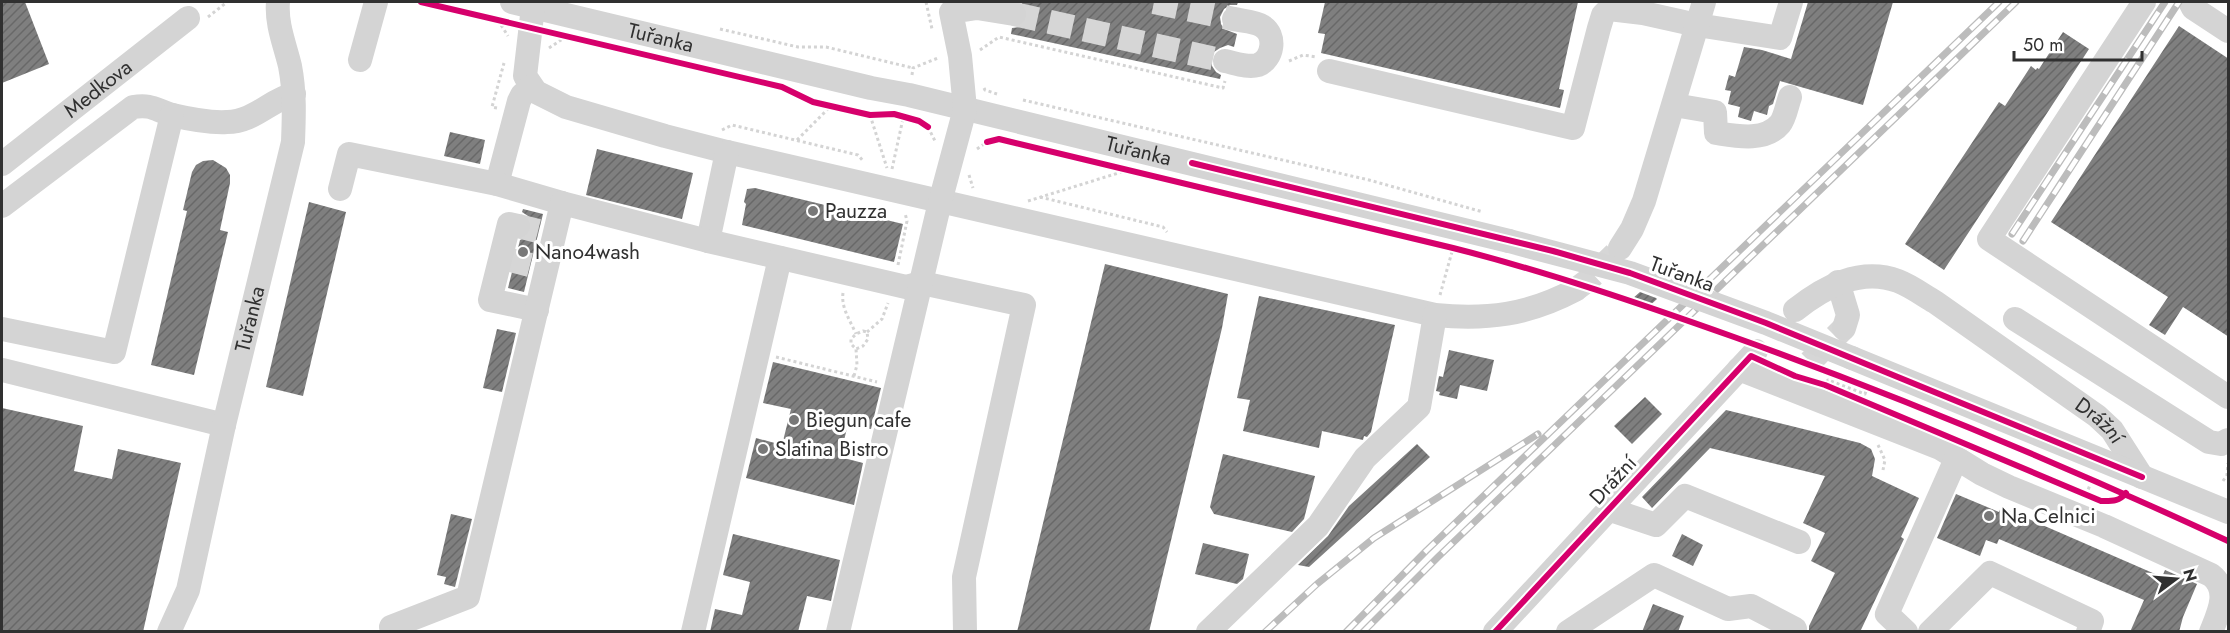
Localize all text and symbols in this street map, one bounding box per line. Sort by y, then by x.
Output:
street label: Tuřanka [625,15,697,60]
scale bar [2014,24,2142,62]
text: 50 m [2023,32,2063,58]
street label: Medkova [58,52,138,125]
street label: Tuřanka [1102,128,1175,173]
place label: Pauzza [825,196,887,226]
marker: Pauzza [806,204,820,218]
place label: Nano4wash [535,237,640,267]
marker: Nano4wash [516,245,530,259]
street label: Tuřanka [1645,248,1719,300]
street label: Tuřanka [227,283,272,355]
street label: Drážní [2069,390,2133,451]
place label: Biegun cafe [806,405,911,435]
marker: Biegun cafe [787,413,801,427]
place label: Slatina Bistro [775,434,888,464]
marker: Slatina Bistro [756,442,770,456]
street label: Drážní [1582,448,1645,511]
place label: Na Celnici [2001,501,2096,531]
marker: Na Celnici [1982,509,1996,523]
north arrow [2146,549,2206,609]
text: N [2177,566,2203,584]

